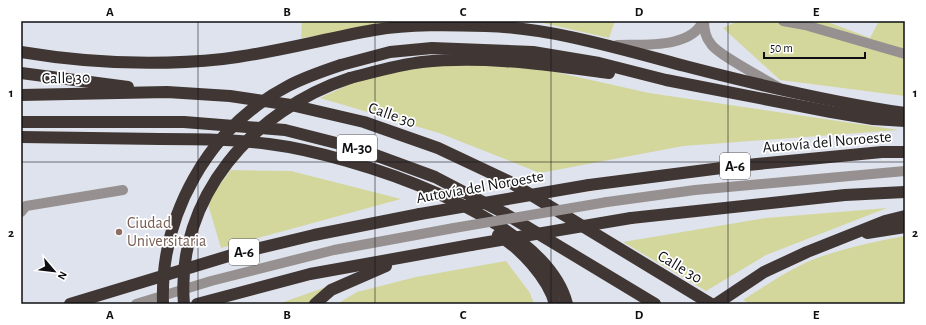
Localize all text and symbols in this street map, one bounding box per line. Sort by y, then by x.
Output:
text: A [106,6,114,19]
text: B [283,6,291,19]
text: C [460,6,467,19]
text: D [635,6,644,19]
text: E [813,6,820,19]
scale bar [764,34,865,60]
text: 50 m [770,42,793,54]
street label: Calle 30 [42,70,90,86]
text: 1 [9,87,13,100]
text: 1 [913,87,917,100]
street label: Calle 30 [366,100,418,130]
street label: Autovía del Noroeste [762,128,892,156]
road number: M-30 [337,135,377,161]
road number: A-6 [720,153,750,179]
street label: Autovía del Noroeste [415,168,545,206]
place label: Ciudad Universitaria [127,215,206,249]
text: 2 [8,227,14,240]
marker: Ciudad Universitaria [114,227,124,237]
text: 2 [912,227,918,240]
road number: A-6 [229,239,259,265]
street label: Calle 30 [655,248,705,286]
north arrow [34,251,74,291]
text: N [56,269,69,281]
text: A [106,309,114,322]
text: B [283,309,291,322]
text: C [460,309,467,322]
text: D [635,309,644,322]
text: E [813,309,820,322]

